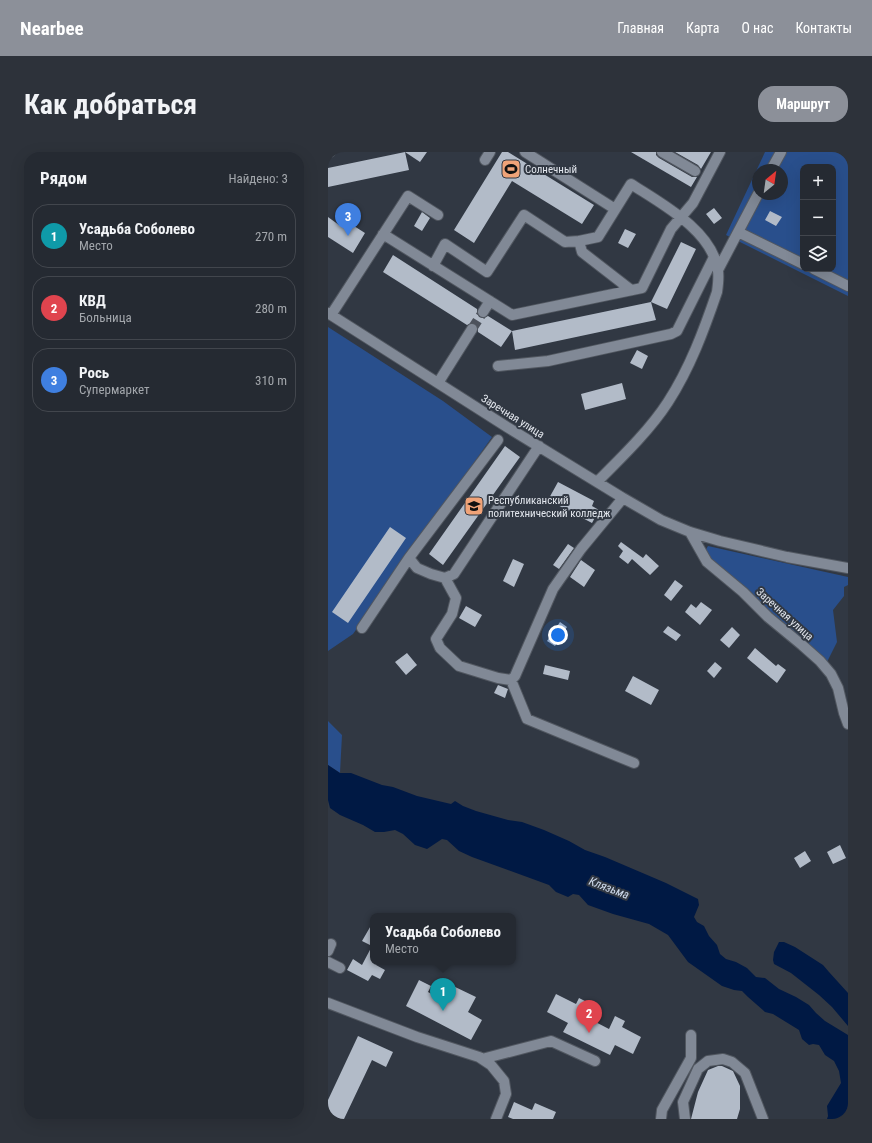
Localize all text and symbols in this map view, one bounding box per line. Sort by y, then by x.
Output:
text: Nearbee [20,17,84,40]
text: Главная [617,20,664,36]
text: Карта [686,20,719,36]
text: О нас [741,20,773,36]
text: Контакты [795,20,852,36]
button: Маршрут [758,86,848,122]
text: Как добраться [24,88,197,121]
sports icon: Солнечный [500,158,522,180]
place label: Солнечный [525,163,577,176]
north arrow [752,164,788,200]
map controls [800,164,836,272]
button: + [800,164,836,200]
text: Рядом [40,168,87,188]
text: Найдено: 3 [228,171,288,186]
button: − [800,200,836,236]
pin: 3 [335,203,361,236]
text: Усадьба Соболево [79,220,195,238]
text: 1 [51,229,57,244]
text: 270 m [255,229,287,244]
button: layers [800,236,836,272]
text: Место [79,238,113,253]
text: КВД [79,292,106,310]
text: 2 [51,301,57,316]
text: 280 m [255,301,287,316]
text: Больница [79,310,132,325]
text: Рось [79,364,109,382]
text: 3 [51,373,57,388]
text: 310 m [255,373,287,388]
text: Супермаркет [79,382,150,397]
street label: Заречная улица [479,392,547,441]
place label: Республиканский политехнический колледж [488,494,611,520]
school or university icon: Республиканский политехнический колледж [463,495,485,517]
street label: Заречная улица [754,585,816,643]
your location [548,625,568,645]
water label: Клязьма [587,874,631,902]
popup [370,913,516,965]
text: Усадьба Соболево [385,923,501,941]
text: Место [385,941,419,956]
pin: 1 [430,978,456,1011]
pin: 2 [576,1000,602,1033]

